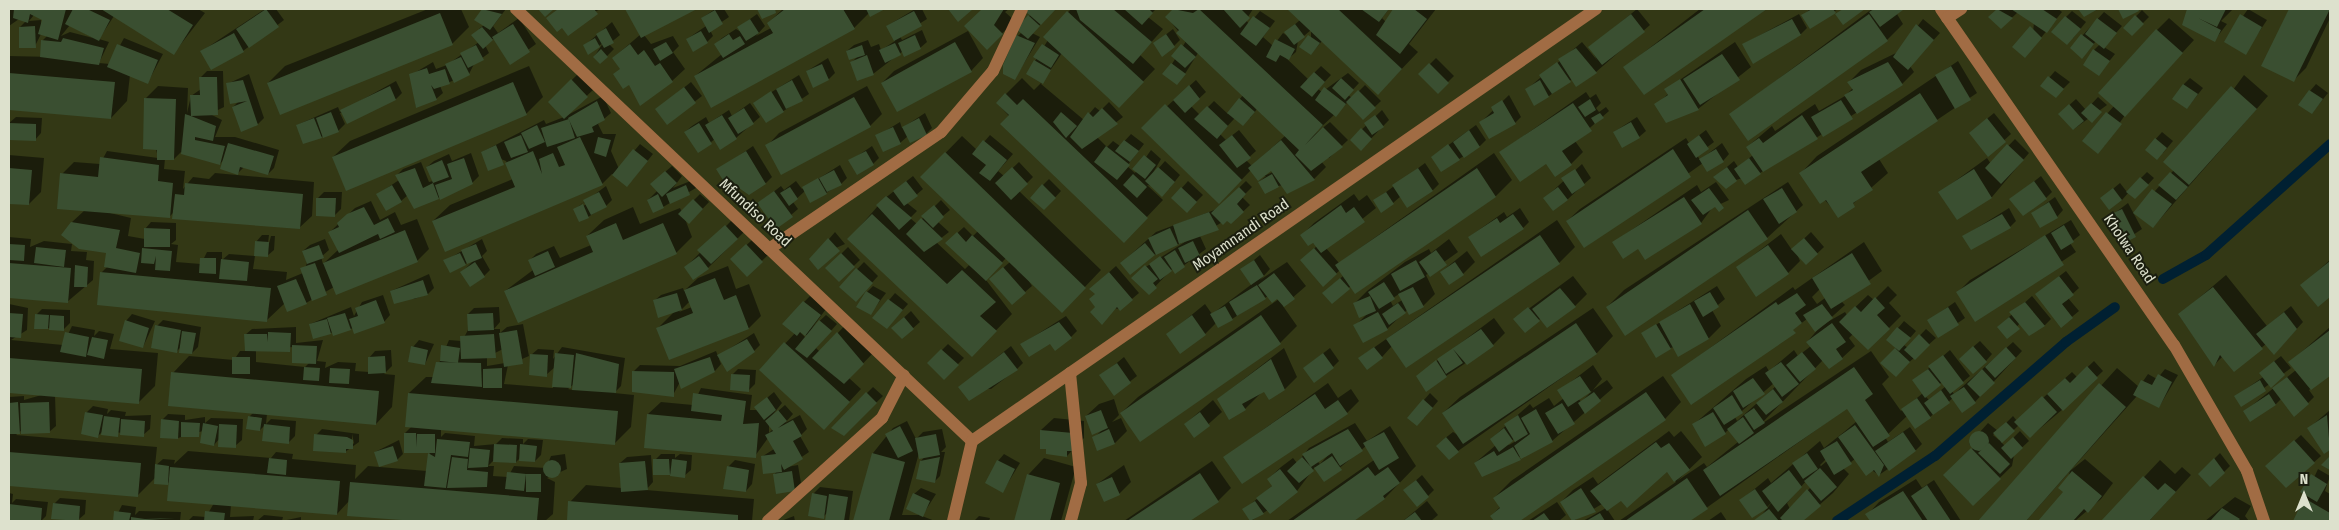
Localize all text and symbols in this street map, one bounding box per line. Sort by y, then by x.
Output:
street label: Mfundiso Road [715,175,795,251]
street label: Moyamnandi Road [1189,195,1293,275]
street label: Kholwa Road [2099,211,2159,287]
north arrow [2279,470,2329,520]
text: N [2300,471,2308,488]

